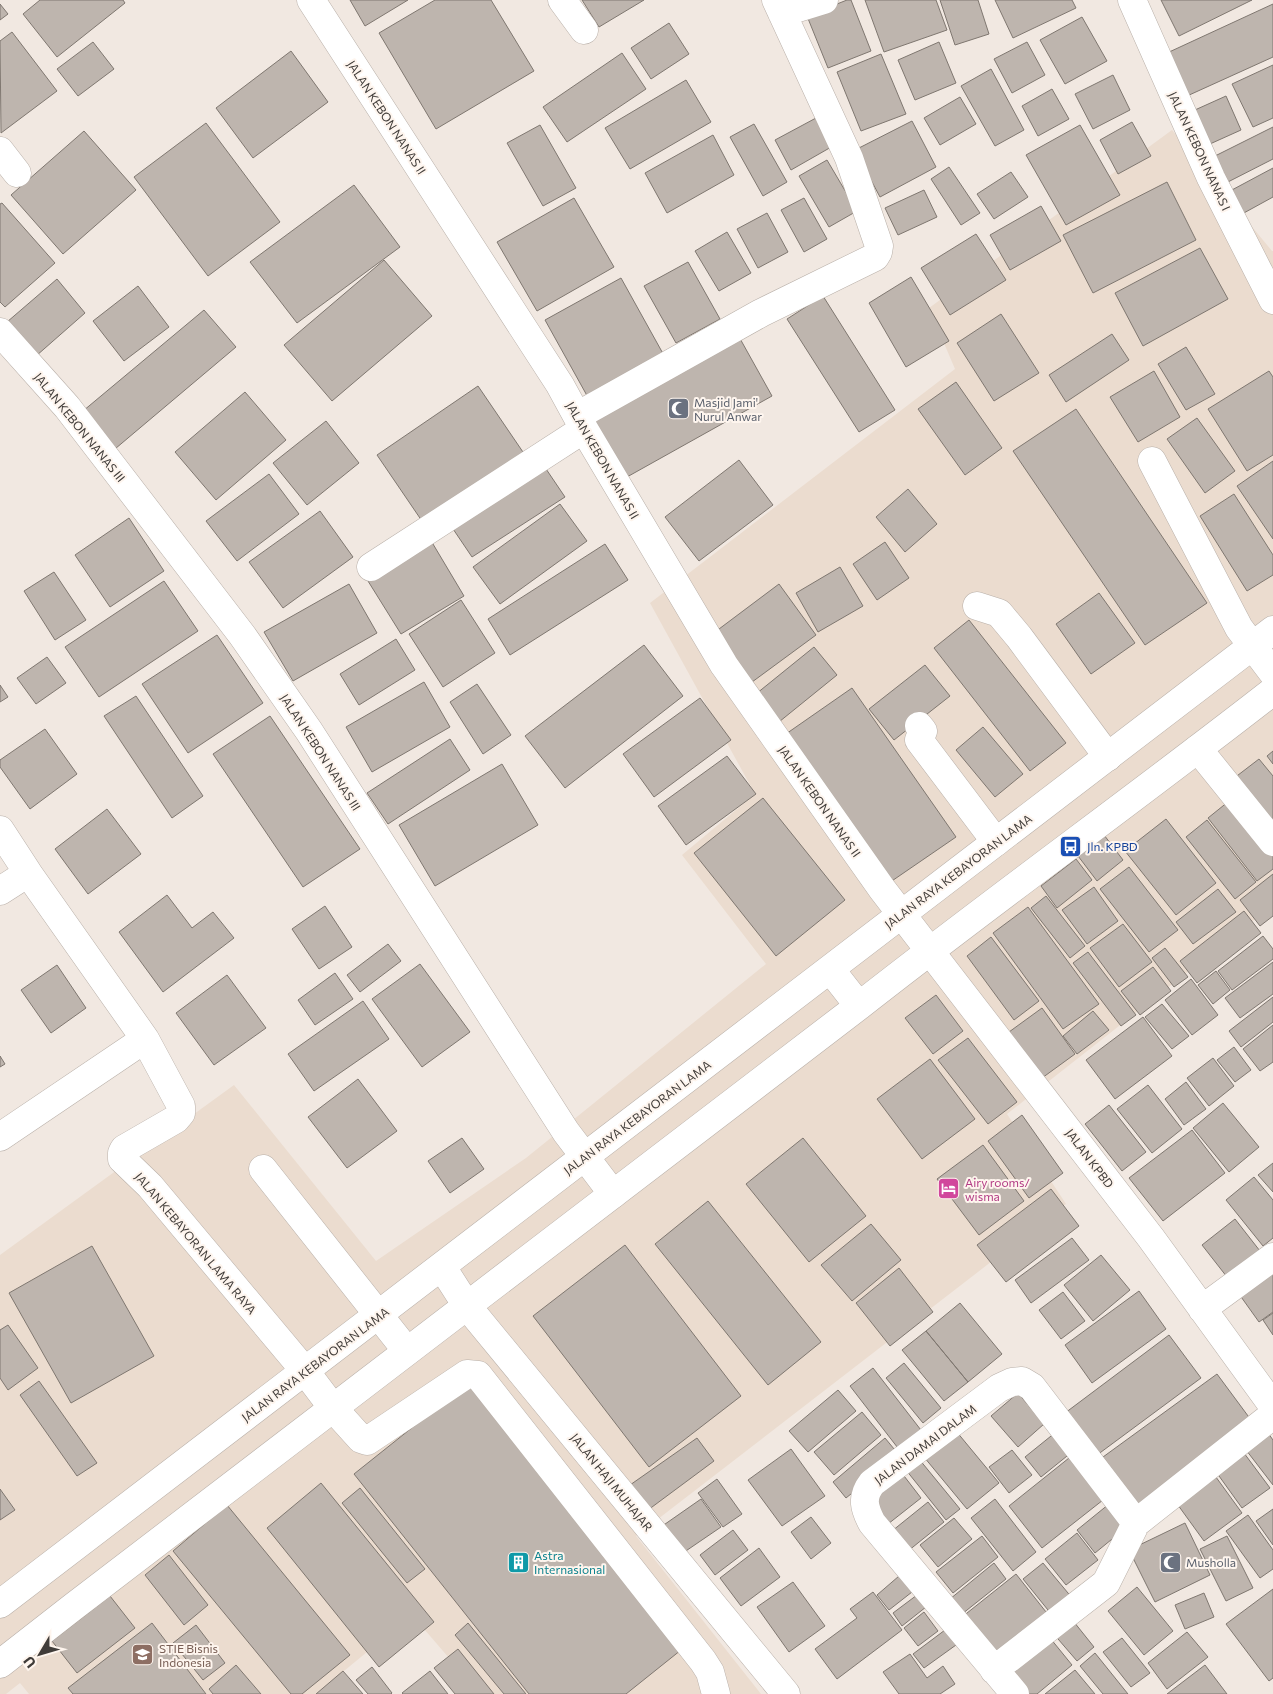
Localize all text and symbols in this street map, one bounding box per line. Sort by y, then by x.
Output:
street label: JALAN KEBON NANAS II [344,57,429,177]
street label: JALAN KEBON NANAS I [1165,89,1234,213]
street label: JALAN KEBON NANAS III [31,370,128,485]
place label: Masjid Jami' Nurul Anwar [694,395,762,423]
mosque icon: Masjid Jami' Nurul Anwar [666,397,690,421]
street label: JALAN KEBON NANAS II [563,399,642,522]
street label: JALAN KEBON NANAS III [277,691,364,814]
street label: JALAN KEBON NANAS II [775,742,864,860]
street label: JALAN RAYA KEBAYORAN LAMA [882,811,1035,932]
bus stop icon: Jln. KPBD [1059,834,1083,858]
place label: Jln. KPBD [1087,839,1138,854]
street label: JALAN RAYA KEBAYORAN LAMA [561,1057,714,1178]
street label: JALAN KPBD [1062,1126,1117,1191]
street label: JALAN KEBAYORAN LAMA RAYA [132,1169,259,1317]
place label: Airy rooms/ wisma [965,1175,1030,1203]
hotel icon: Airy rooms/ wisma [937,1177,961,1201]
street label: JALAN RAYA KEBAYORAN LAMA [239,1304,392,1425]
street label: JALAN DAMAI DALAM [871,1401,979,1488]
street label: JALAN HAJI MUHAJAR [567,1430,656,1534]
place label: Astra Internasional [534,1548,605,1576]
building icon: Astra Internasional [506,1550,530,1574]
mosque icon: Musholla [1158,1550,1182,1574]
place label: Musholla [1186,1555,1236,1569]
north arrow [15,1629,65,1679]
place label: STIE Bisnis Indonesia [159,1641,218,1669]
school or university icon: STIE Bisnis Indonesia [131,1643,155,1667]
text: U [20,1653,39,1672]

